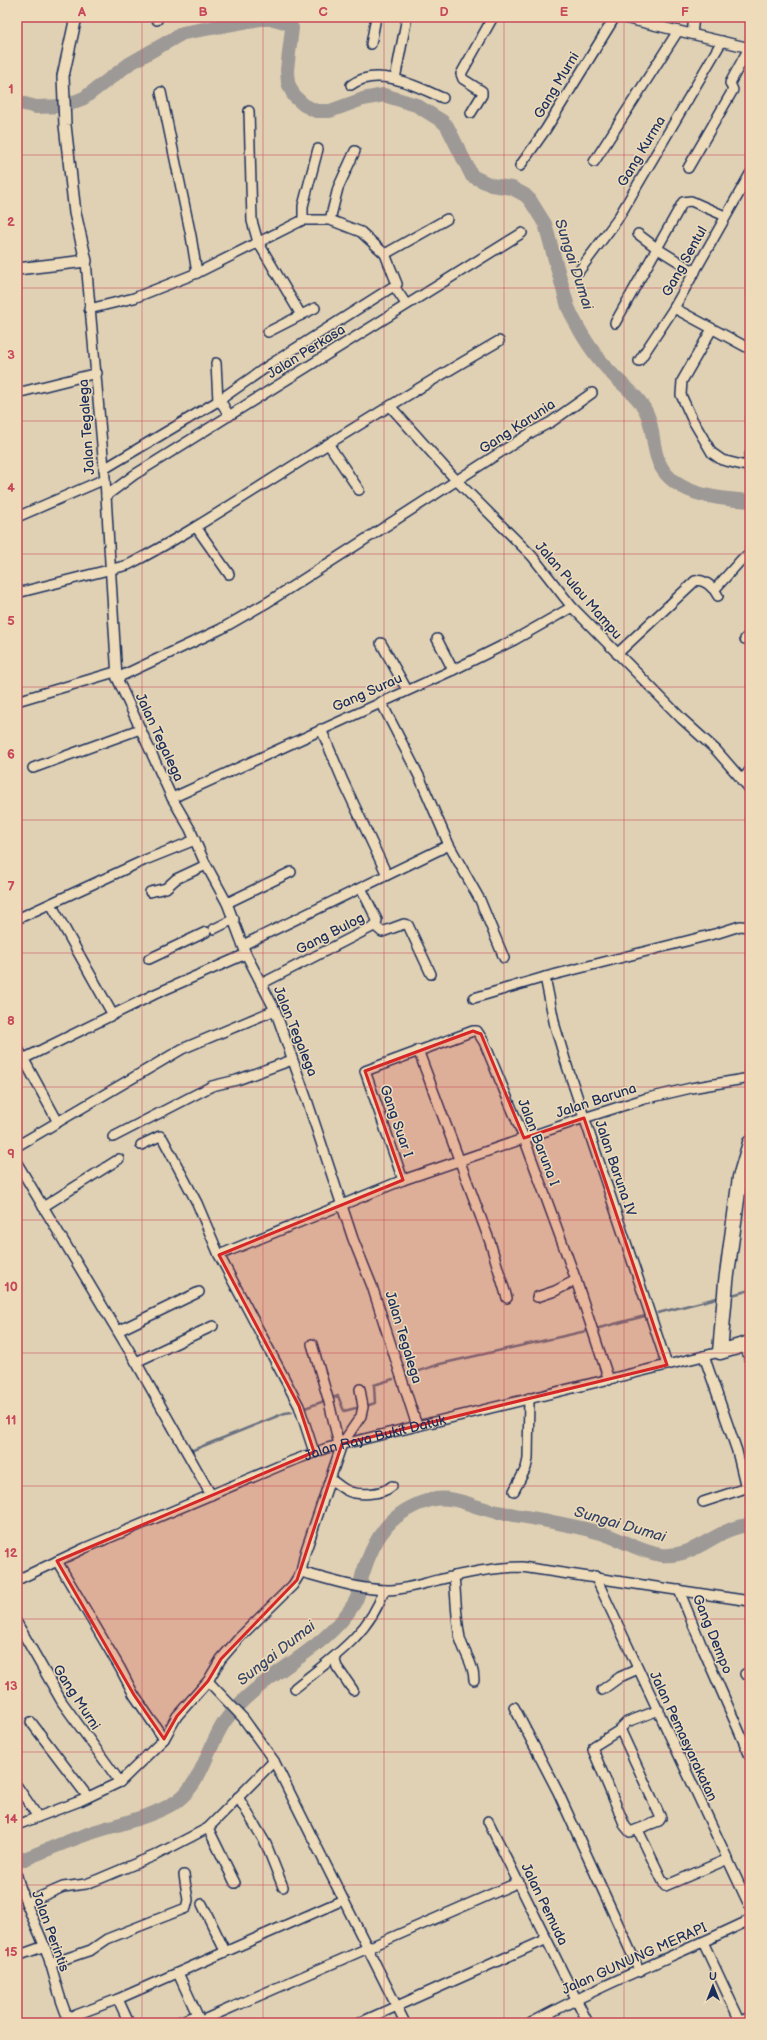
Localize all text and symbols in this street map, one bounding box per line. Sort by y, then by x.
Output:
text: A [77,4,86,20]
text: B [198,4,208,20]
text: C [318,4,328,20]
text: D [439,4,449,20]
text: E [560,4,569,20]
text: F [681,4,689,20]
street label: Gang Murni [530,49,583,121]
text: 1 [8,81,14,97]
street label: Gang Kurma [614,113,669,190]
text: 2 [7,214,15,230]
water label: Sungai Dumai [550,216,597,313]
street label: Gang Sentul [658,223,711,299]
street label: Jalan Perkasa [264,321,348,382]
text: 3 [7,347,15,363]
street label: Jalan Tegalega [75,379,98,475]
street label: Gang Karunia [476,396,558,457]
text: 4 [7,480,15,496]
street label: Jalan Pulau Mampu [532,538,626,643]
text: 5 [7,613,15,629]
street label: Gang Surau [330,670,405,715]
street label: Jalan Tegalega [132,690,188,784]
text: 6 [7,746,15,762]
text: 7 [7,879,15,895]
street label: Gang Bulog [293,909,367,958]
street label: Jalan Tegalega [270,984,321,1079]
text: 8 [7,1013,15,1029]
street label: Jalan Baruna [554,1079,639,1122]
street label: Gang Suar I [376,1083,417,1160]
street label: Jalan Baruna I [514,1096,563,1188]
street label: Jalan Baruna IV [591,1118,640,1219]
text: 9 [7,1146,15,1162]
text: 10 [4,1279,18,1295]
street label: Jalan Tegalega [381,1289,426,1386]
street label: Jalan Raya Bukit Datuk [302,1411,448,1465]
text: 11 [6,1412,16,1428]
water label: Sungai Dumai [572,1502,668,1547]
text: 12 [4,1545,18,1561]
street label: Gang Dempo [689,1592,736,1676]
water label: Sungai Dumai [233,1616,320,1690]
street label: Gang Murni [49,1661,104,1733]
street label: Jalan Pemasyarakatan [646,1669,721,1804]
text: 13 [4,1678,18,1694]
text: 14 [4,1811,18,1827]
street label: Jalan Pemuda [517,1860,572,1948]
street label: Jalan Perintis [28,1888,73,1974]
street label: Jalan GUNUNG MERAPI [559,1919,709,1998]
text: 15 [5,1944,18,1960]
north arrow [693,1966,733,2006]
text: U [709,1970,717,1983]

